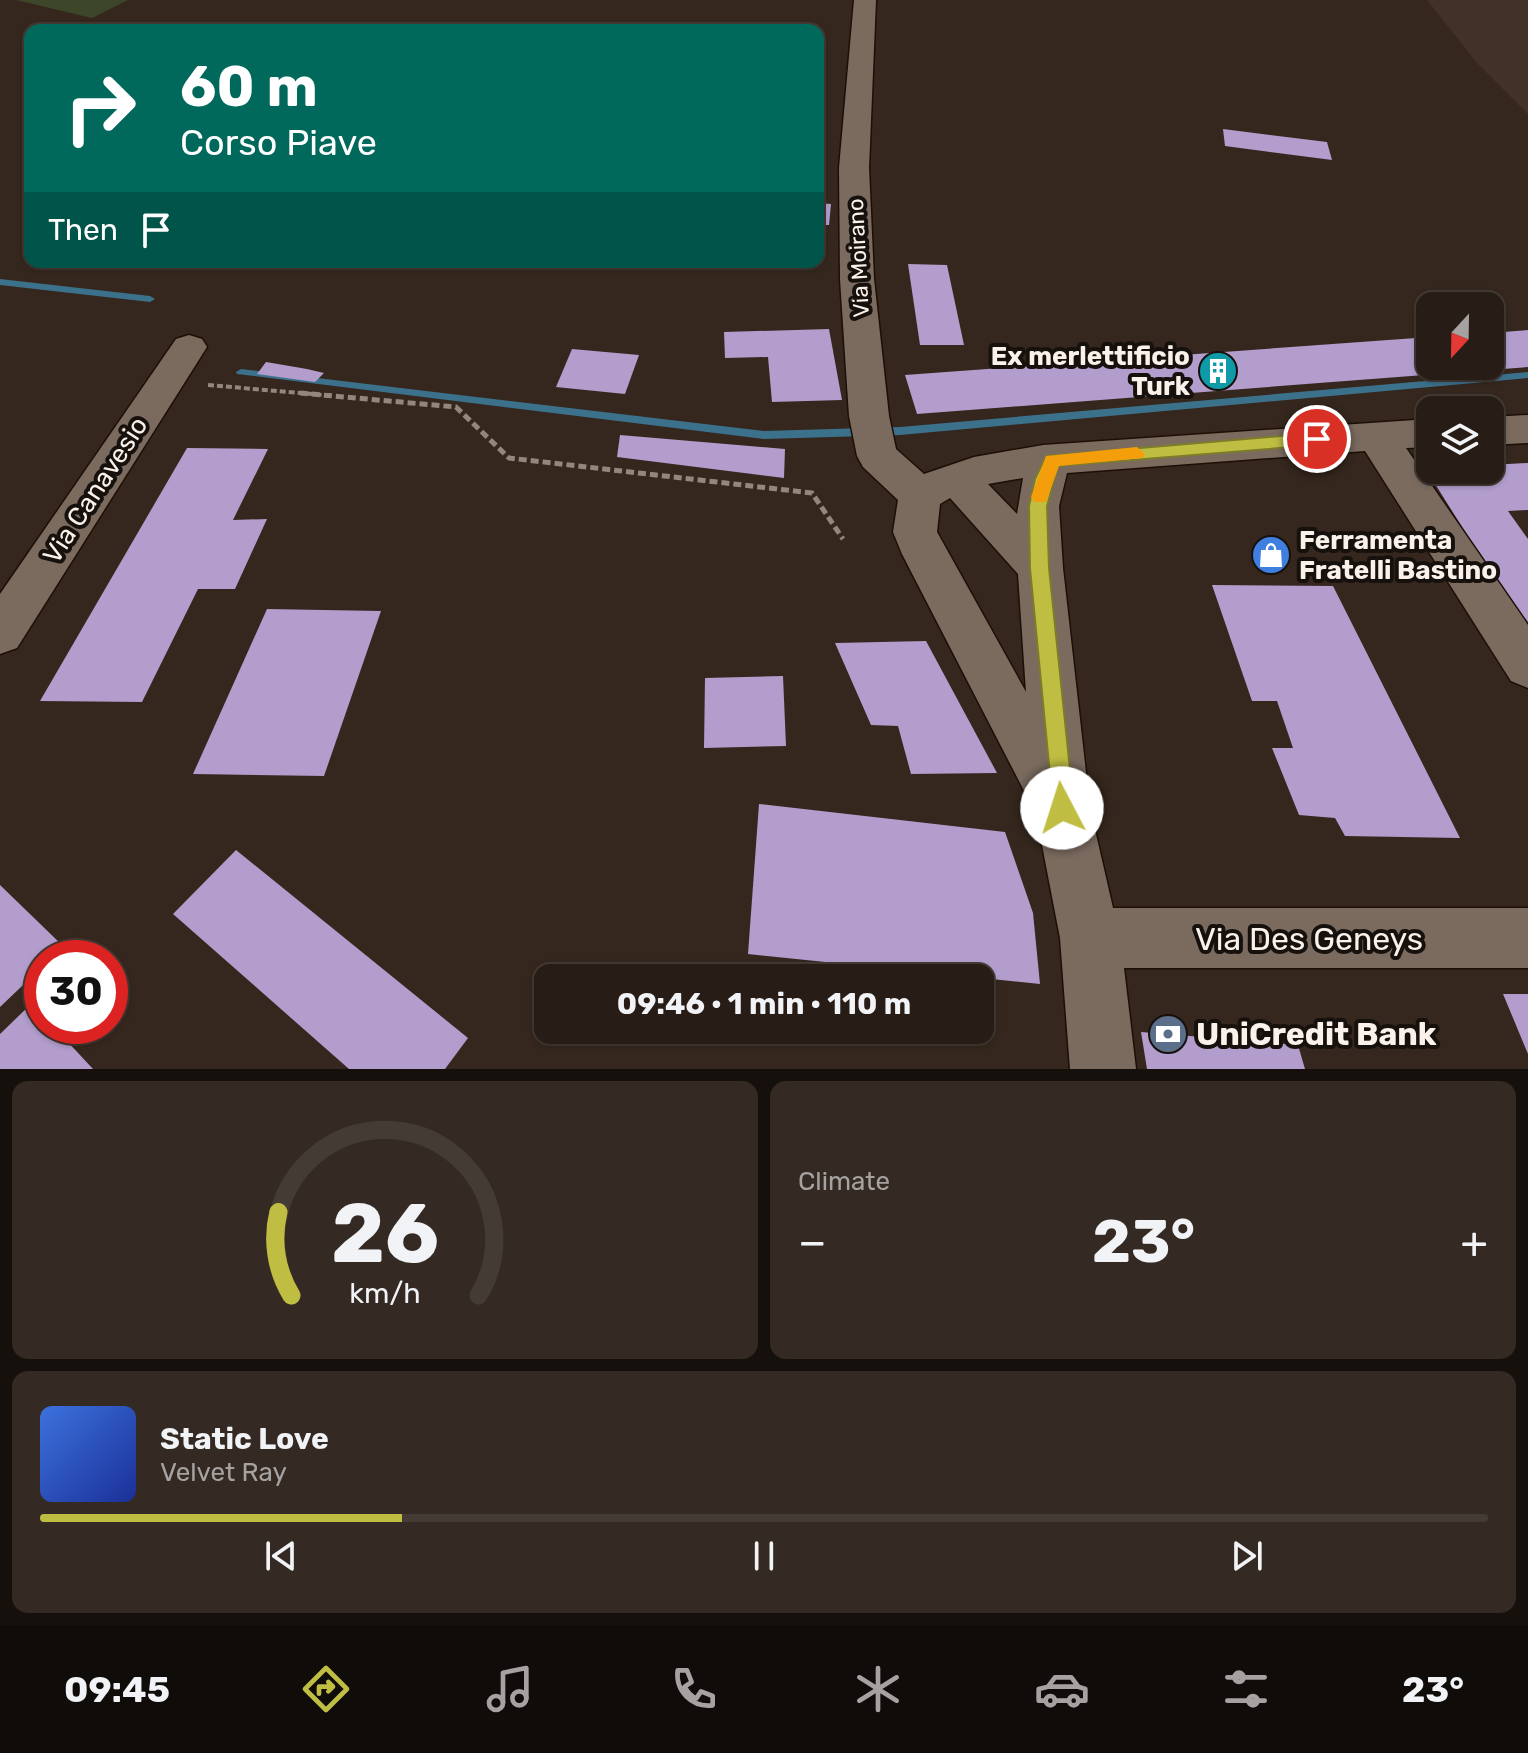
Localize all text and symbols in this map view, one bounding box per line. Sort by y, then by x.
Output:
text: 60 m [180,54,318,120]
icon: right [48,56,152,160]
text: Corso Piave [180,121,377,164]
street label: Via Moirano [842,198,875,318]
icon: arrive [134,208,178,252]
text: Then [48,212,118,248]
north arrow [1416,292,1504,380]
map controls [1416,292,1504,484]
place label: Ex merlettificio Turk [991,341,1191,402]
building icon: Ex merlettificio Turk [1197,350,1239,392]
button: layers [1416,396,1504,484]
pin [1283,405,1351,473]
street label: Via Canavesio [37,411,154,569]
icon: arrive [1295,417,1339,461]
place label: Ferramenta Fratelli Bastino [1299,525,1497,586]
shop icon: Ferramenta Fratelli Bastino [1250,534,1292,576]
position arrow [1020,766,1104,850]
street label: Via Des Geneys [1195,920,1423,958]
speed limit sign: 30 [24,940,128,1044]
text: 09:46 · 1 min · 110 m [617,986,911,1022]
bank icon: UniCredit Bank [1147,1013,1189,1055]
place label: UniCredit Bank [1196,1015,1437,1053]
text: Climate [798,1166,890,1197]
text: 26 [331,1184,439,1283]
text: 23° [1092,1206,1195,1277]
text: − [798,1216,827,1268]
text: + [1461,1216,1488,1268]
text: km/h [349,1276,421,1310]
text: Static Love [160,1421,329,1457]
text: Velvet Ray [160,1457,287,1488]
icon: previous [259,1534,303,1578]
icon: pause [742,1534,786,1578]
icon: next [1225,1534,1269,1578]
icon: directions [298,1661,354,1717]
icon: music [482,1661,538,1717]
icon: phone [666,1661,722,1717]
icon: climate [850,1661,906,1717]
icon: car [1034,1661,1090,1717]
icon: filters [1218,1661,1274,1717]
text: 09:45 [64,1668,170,1711]
text: 23° [1402,1668,1464,1711]

